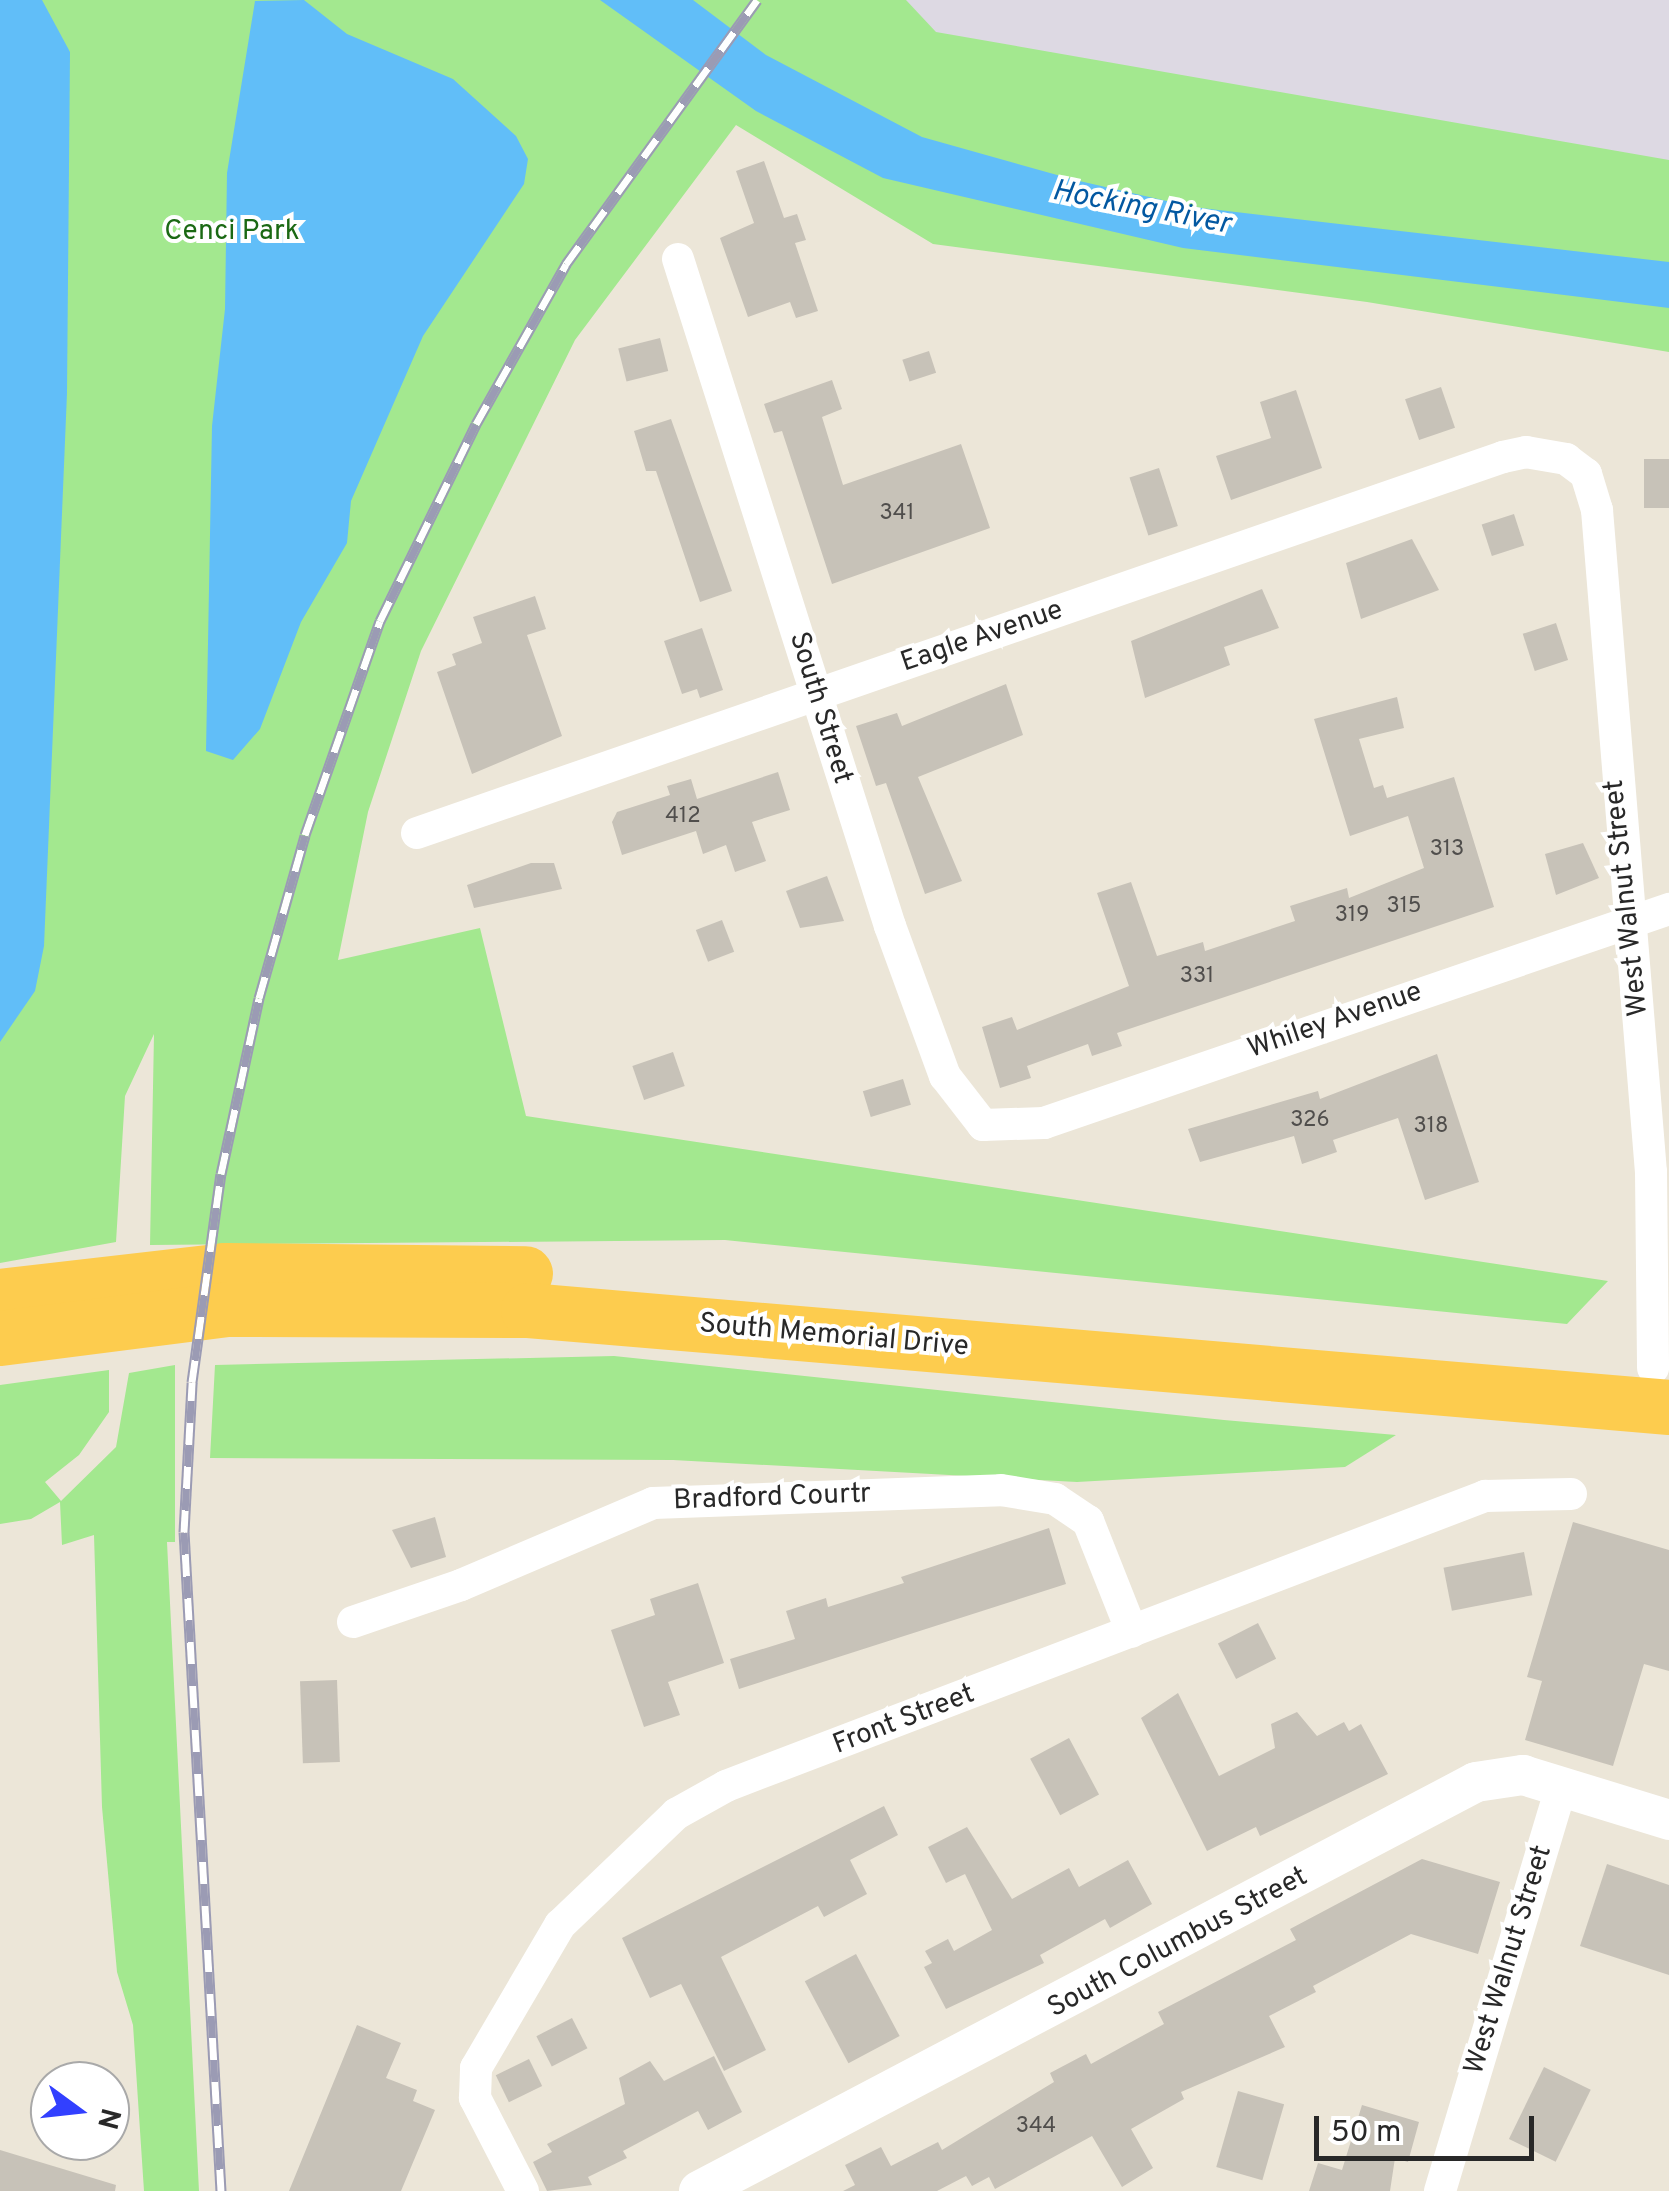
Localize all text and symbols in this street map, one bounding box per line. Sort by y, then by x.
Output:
water label: Hocking River [1049,174,1233,244]
park label: Cenci Park [164,215,300,249]
house number: 341 [879,501,915,527]
street label: Eagle Avenue [896,593,1068,681]
street label: South Street [781,628,859,788]
street label: West Walnut Street [1598,778,1656,1018]
house number: 412 [665,804,701,830]
house number: 313 [1430,837,1464,863]
house number: 315 [1386,894,1422,920]
house number: 319 [1335,903,1369,929]
house number: 331 [1180,964,1214,990]
street label: Whiley Avenue [1243,975,1427,1067]
house number: 326 [1290,1108,1330,1134]
house number: 318 [1414,1114,1448,1140]
street label: South Memorial Drive [698,1307,970,1365]
street label: Bradford Courtr [673,1478,871,1518]
street label: Front Street [828,1678,980,1762]
street label: West Walnut Street [1458,1841,1560,2079]
street label: South Columbus Street [1042,1860,1314,2026]
north arrow [30,2061,130,2161]
scale bar [1319,2096,1539,2158]
text: N [87,2104,127,2133]
house number: 344 [1016,2114,1056,2140]
text: 50 m [1331,2115,1401,2152]

